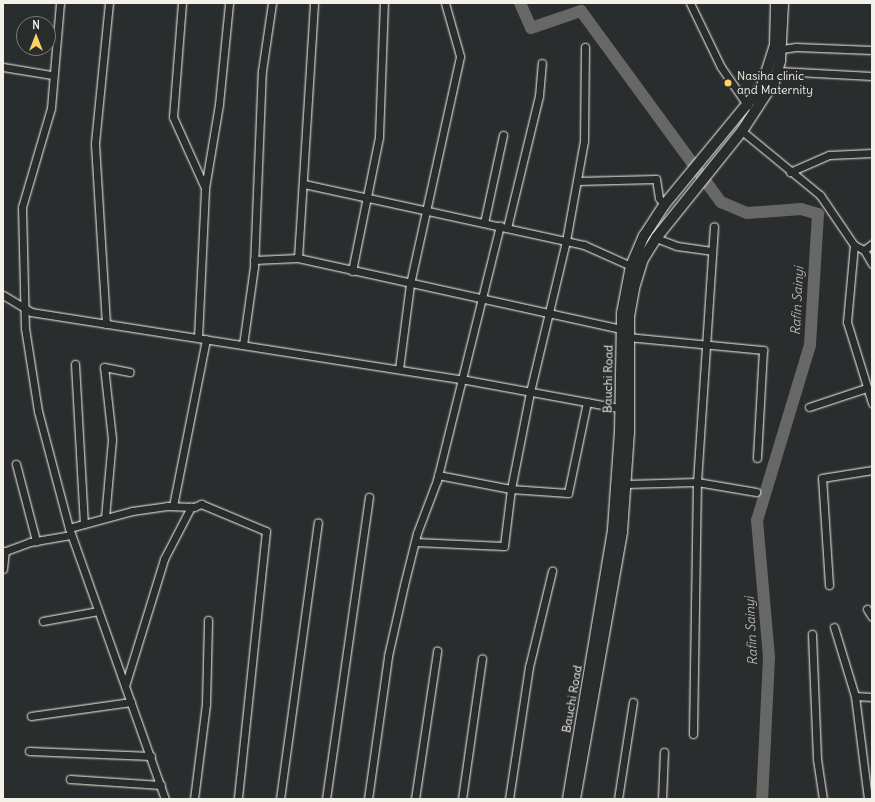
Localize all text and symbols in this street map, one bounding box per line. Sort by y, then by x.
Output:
north arrow [16,16,56,56]
text: N [32,18,40,32]
place label: Nasiha clinic and Maternity [737,69,813,97]
marker: Nasiha clinic and Maternity [722,77,734,89]
water label: Rafin Sainyi [788,266,808,336]
street label: Bauchi Road [600,345,616,413]
water label: Rafin Sainyi [742,596,762,666]
street label: Bauchi Road [559,664,585,734]

